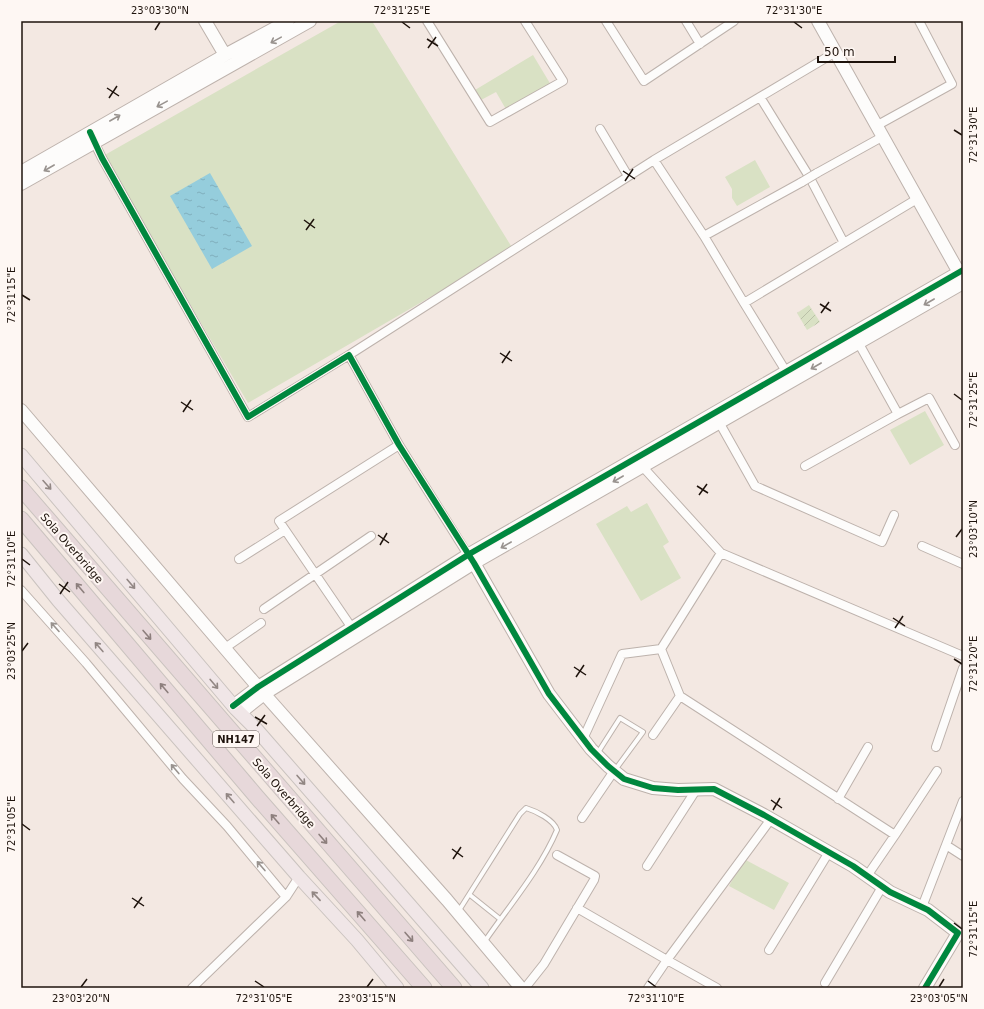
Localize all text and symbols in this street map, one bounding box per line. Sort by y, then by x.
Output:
text: 23°03'30"N [131,5,189,16]
text: 72°31'25"E [374,5,430,16]
text: 72°31'30"E [766,5,822,16]
one-way arrow [270,37,282,45]
scale bar [818,38,895,64]
text: 50 m [824,45,855,59]
one-way arrow [157,100,169,108]
text: 72°31'30"E [968,107,979,163]
one-way arrow [109,113,121,121]
one-way arrow [43,164,55,172]
text: 72°31'15"E [6,267,17,323]
one-way arrow [923,298,935,306]
one-way arrow [810,363,822,371]
text: 72°31'25"E [968,372,979,428]
one-way arrow [612,476,624,484]
one-way arrow [42,479,51,490]
text: 23°03'10"N [968,500,979,558]
street label: Sola Overbridge [38,511,106,586]
text: 72°31'10"E [6,531,17,587]
one-way arrow [500,541,512,549]
one-way arrow [126,579,135,589]
one-way arrow [76,583,85,594]
text: 23°03'25"N [6,622,17,680]
one-way arrow [50,622,59,632]
one-way arrow [142,629,151,640]
text: 72°31'20"E [968,636,979,692]
one-way arrow [95,642,104,652]
one-way arrow [210,678,219,689]
one-way arrow [160,682,169,693]
road number: NH147 [213,731,259,747]
street label: Sola Overbridge [250,756,318,831]
one-way arrow [170,764,179,774]
one-way arrow [296,775,305,785]
one-way arrow [226,793,235,803]
text: 72°31'05"E [6,796,17,852]
one-way arrow [271,813,280,824]
one-way arrow [319,834,328,844]
one-way arrow [257,861,266,871]
one-way arrow [311,891,321,901]
text: 72°31'15"E [968,901,979,957]
one-way arrow [357,912,366,922]
one-way arrow [404,932,413,942]
text: 23°03'20"N [52,993,110,1004]
text: 72°31'05"E [236,993,292,1004]
text: 23°03'15"N [338,993,396,1004]
text: 72°31'10"E [628,993,684,1004]
text: 23°03'05"N [910,993,968,1004]

